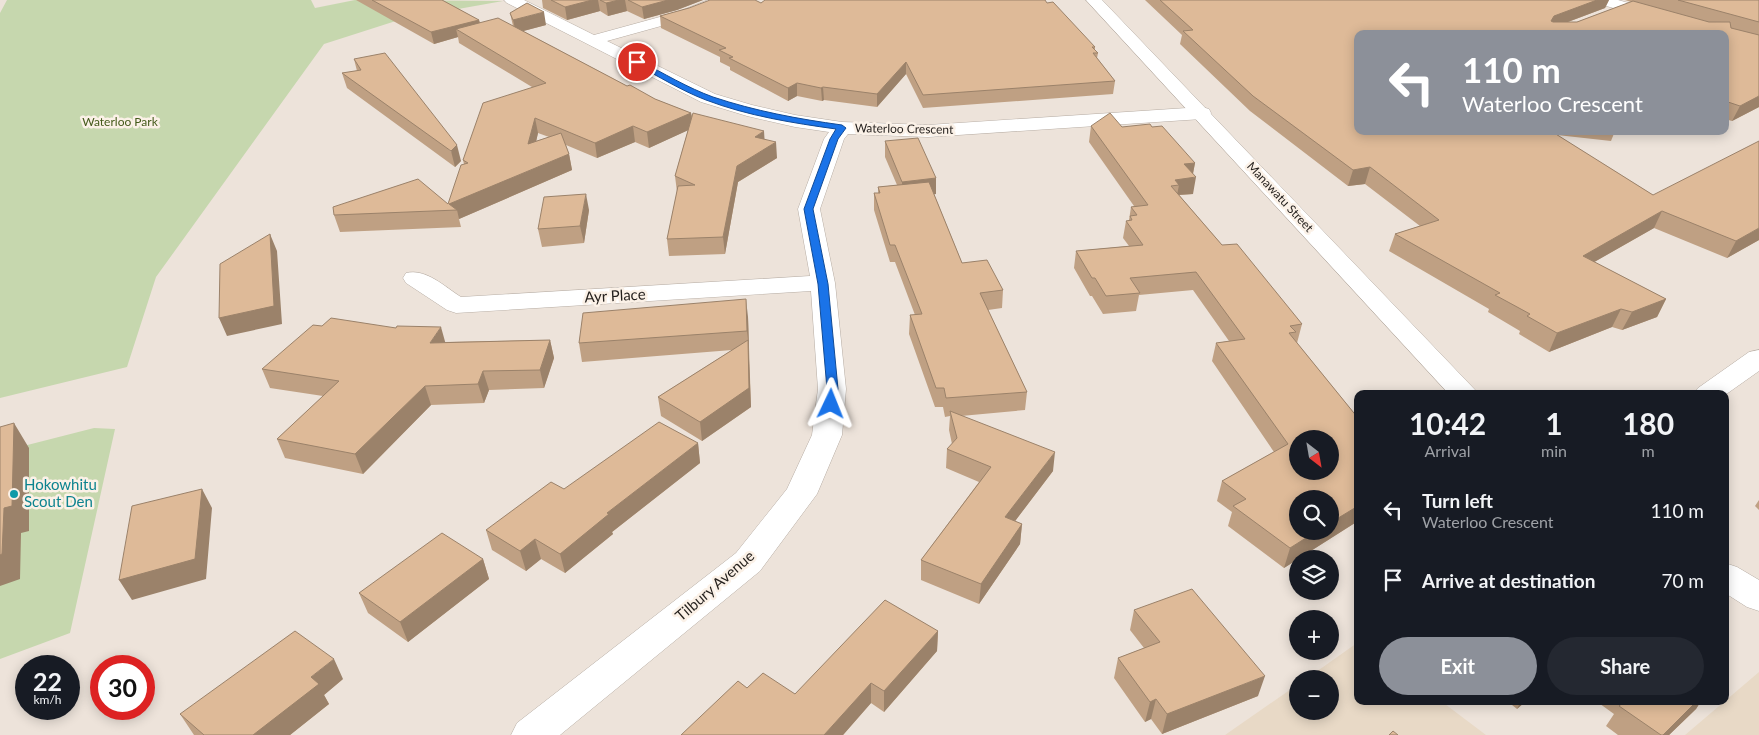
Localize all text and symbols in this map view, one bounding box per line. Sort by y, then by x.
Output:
pin [616,41,658,83]
icon: arrive [623,48,651,76]
text: 110 m [1462,48,1561,90]
icon: left [1379,50,1444,115]
text: Waterloo Crescent [1462,90,1643,117]
park label: Waterloo Park [82,114,159,129]
street label: Waterloo Crescent [855,120,954,137]
street label: Manawatu Street [1244,158,1317,235]
street label: Ayr Place [584,284,646,306]
position arrow [804,377,856,429]
text: 10:42 [1409,405,1486,441]
text: 1 [1545,405,1563,441]
text: 180 [1622,405,1674,441]
north arrow [1289,430,1339,480]
map controls [1289,430,1339,720]
text: Arrival [1424,441,1471,460]
text: min [1541,441,1567,460]
text: m [1641,441,1655,460]
place label: Hokowhitu Scout Den [24,475,97,510]
marker: Hokowhitu Scout Den [8,488,20,500]
text: Turn left [1422,489,1493,512]
button: search [1289,490,1339,540]
icon: left [1379,496,1407,524]
text: 110 m [1650,499,1704,522]
text: Waterloo Crescent [1422,512,1554,531]
street label: Tilbury Avenue [671,546,757,624]
button: layers [1289,550,1339,600]
icon: arrive [1379,566,1407,594]
text: Arrive at destination [1422,569,1595,592]
text: 70 m [1661,569,1704,592]
button: + [1289,610,1339,660]
button: Exit [1379,637,1537,695]
button: Share [1547,637,1704,695]
speed limit sign: 30 [90,655,155,720]
text: 22 [33,666,62,696]
button: − [1289,670,1339,720]
text: km/h [33,692,62,707]

